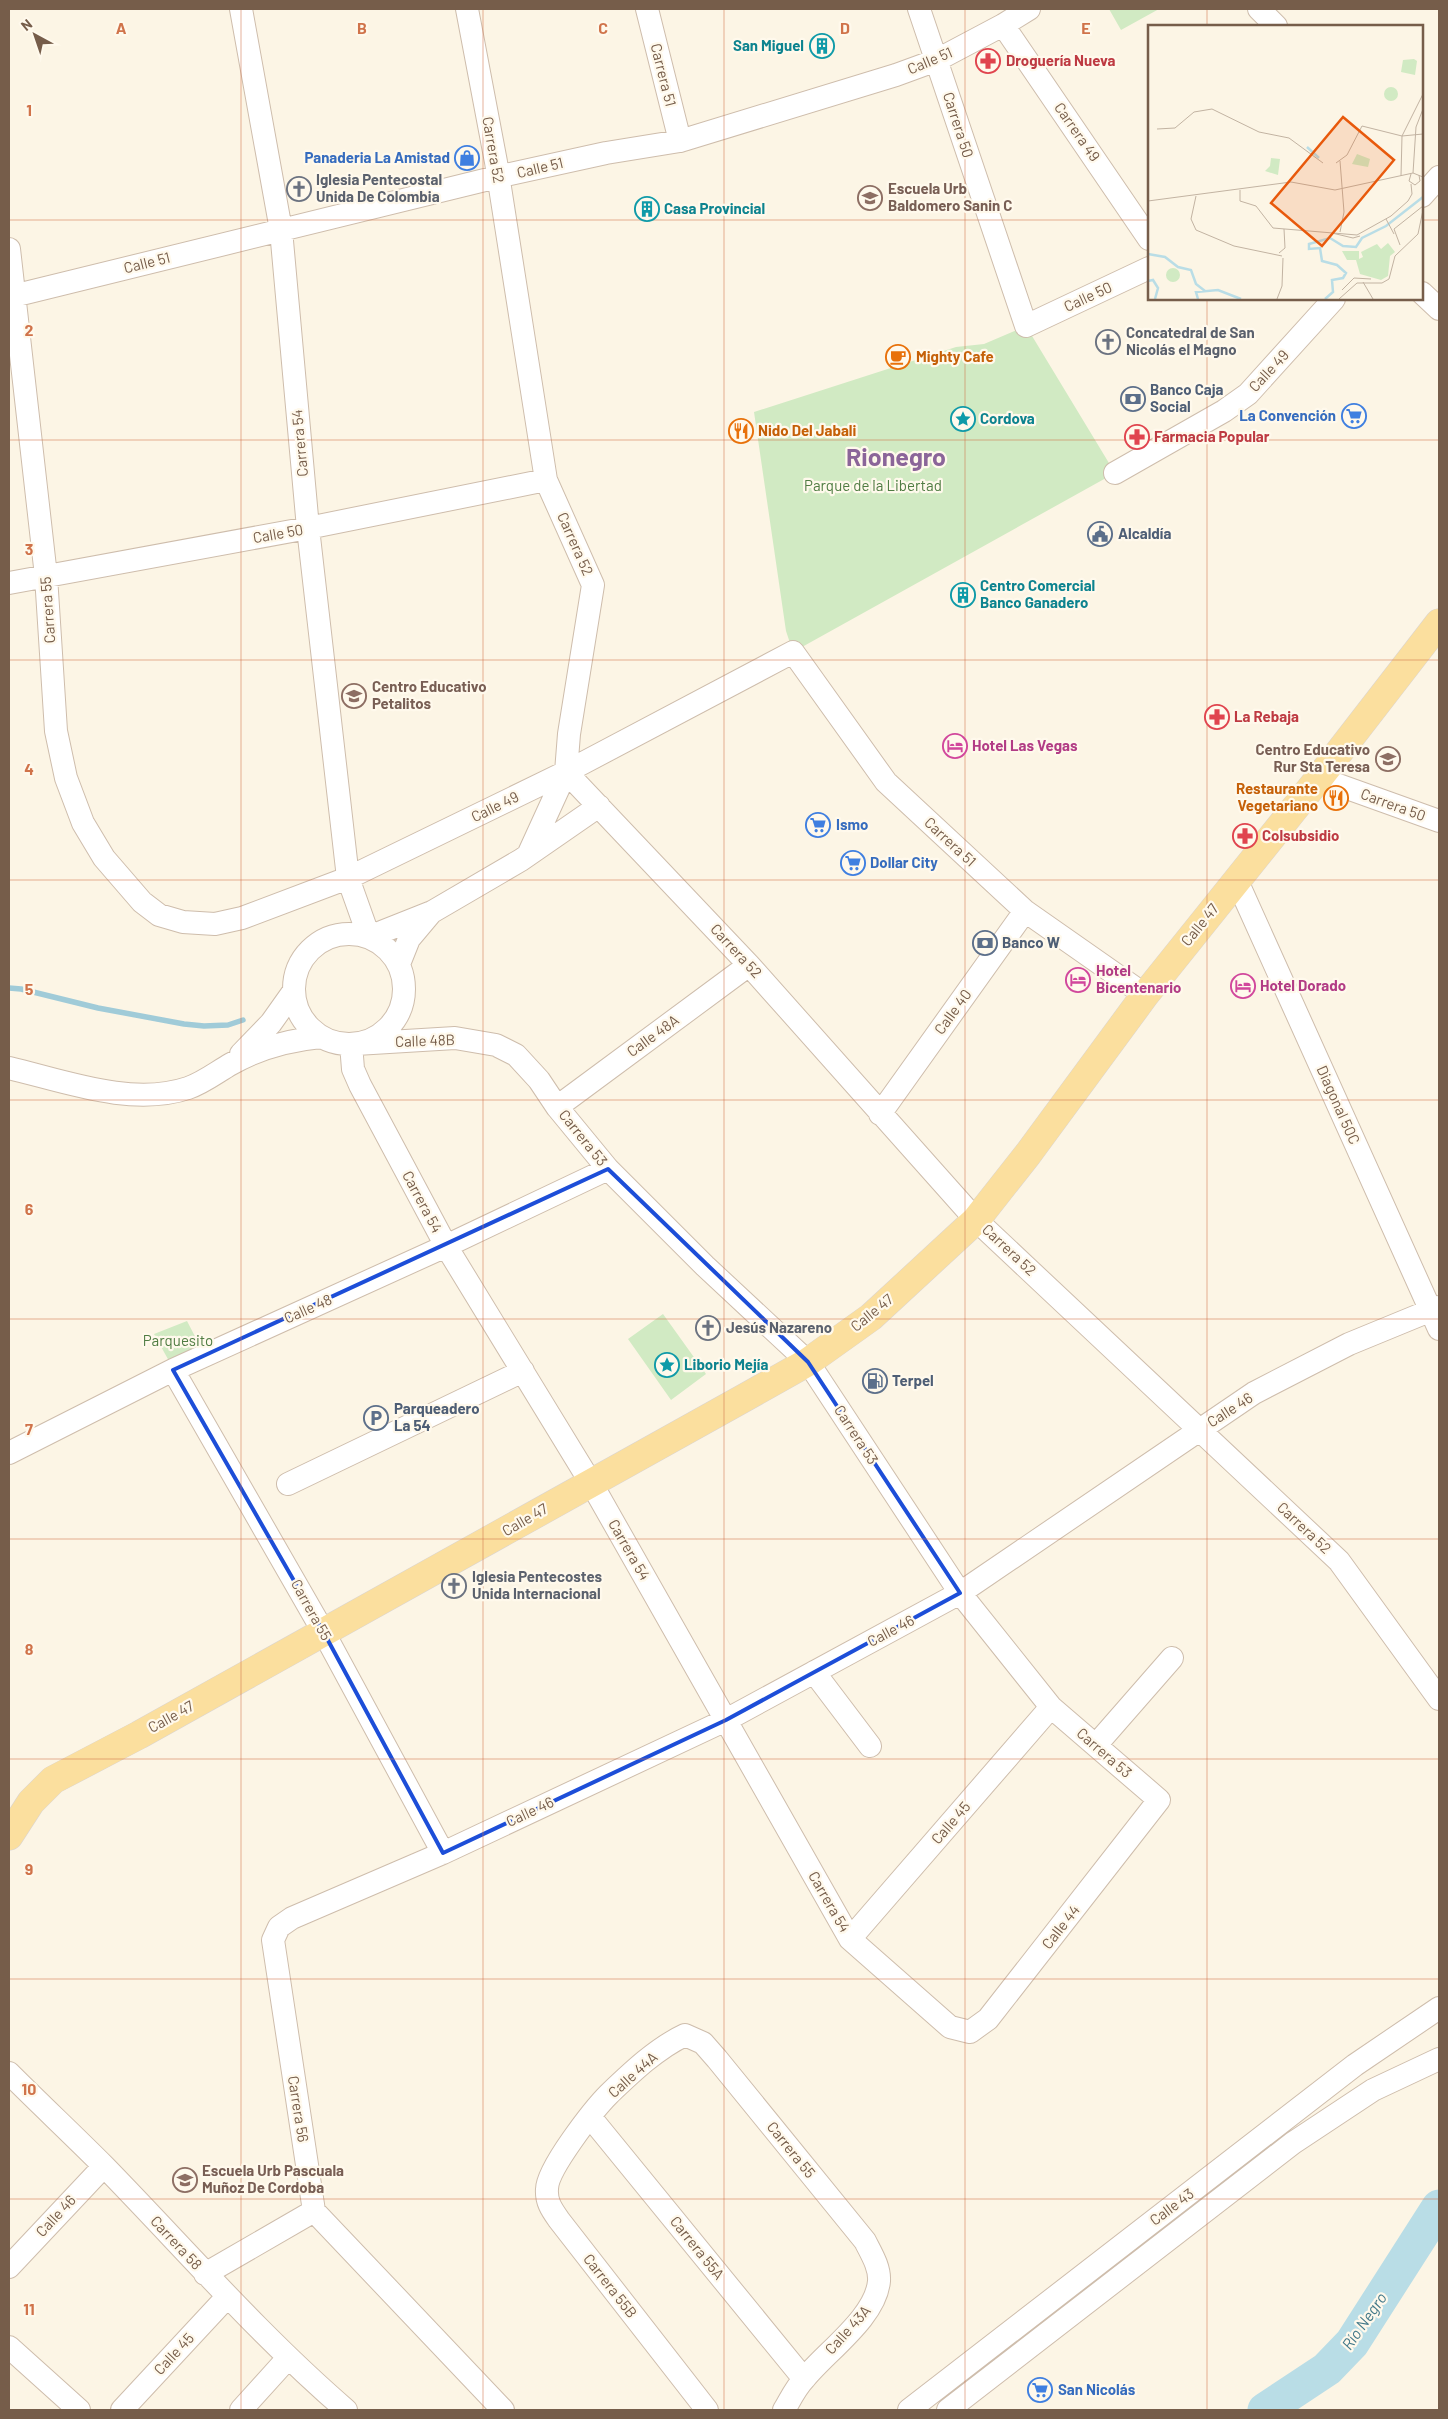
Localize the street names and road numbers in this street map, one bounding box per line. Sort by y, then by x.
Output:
street label: Carrera 51 [647,41,680,108]
street label: Calle 51 [904,43,955,78]
street label: Carrera 50 [940,90,978,160]
street label: Carrera 49 [1051,99,1105,164]
street label: Carrera 52 [479,115,509,185]
street label: Calle 51 [515,153,565,181]
street label: Calle 51 [122,248,172,276]
street label: Calle 50 [1061,277,1114,315]
street label: Calle 49 [1244,346,1292,395]
street label: Carrera 54 [287,409,311,478]
street label: Carrera 52 [554,509,598,578]
street label: Calle 50 [251,520,304,546]
street label: Carrera 55 [36,576,58,644]
street label: Carrera 50 [1358,784,1428,824]
street label: Calle 49 [468,787,521,825]
street label: Carrera 51 [921,813,980,870]
street label: Calle 47 [1177,899,1222,949]
street label: Carrera 52 [707,920,766,981]
street label: Calle 40 [930,985,975,1037]
street label: Calle 48A [623,1010,682,1060]
street label: Calle 48B [395,1030,455,1050]
street label: Diagonal 50C [1314,1062,1364,1147]
street label: Carrera 53 [556,1106,612,1169]
street label: Carrera 54 [399,1167,447,1236]
street label: Carrera 52 [979,1220,1040,1279]
street label: Calle 48 [281,1290,334,1327]
street label: Calle 47 [846,1290,896,1335]
street label: Calle 46 [1203,1388,1256,1430]
street label: Carrera 53 [831,1401,883,1467]
street label: Carrera 52 [1274,1498,1335,1557]
street label: Calle 47 [499,1499,550,1539]
street label: Carrera 54 [605,1516,655,1583]
street label: Carrera 55 [288,1576,336,1643]
street label: Calle 46 [864,1610,917,1650]
street label: Calle 47 [145,1696,197,1736]
street label: Carrera 53 [1073,1723,1136,1781]
street label: Calle 46 [503,1792,556,1830]
street label: Calle 45 [927,1797,974,1847]
street label: Carrera 54 [805,1868,855,1935]
street label: Calle 44 [1037,1901,1083,1952]
street label: Calle 44A [604,2047,661,2101]
street label: Carrera 56 [285,2074,313,2143]
street label: Carrera 55 [764,2118,820,2181]
street label: Calle 43 [1146,2184,1197,2229]
street label: Calle 46 [31,2191,79,2240]
street label: Carrera 58 [147,2212,206,2273]
street label: Carrera 55A [667,2212,729,2283]
street label: Carrera 55B [580,2250,641,2321]
street label: Calle 43A [821,2301,874,2358]
street label: Calle 45 [149,2329,197,2378]

